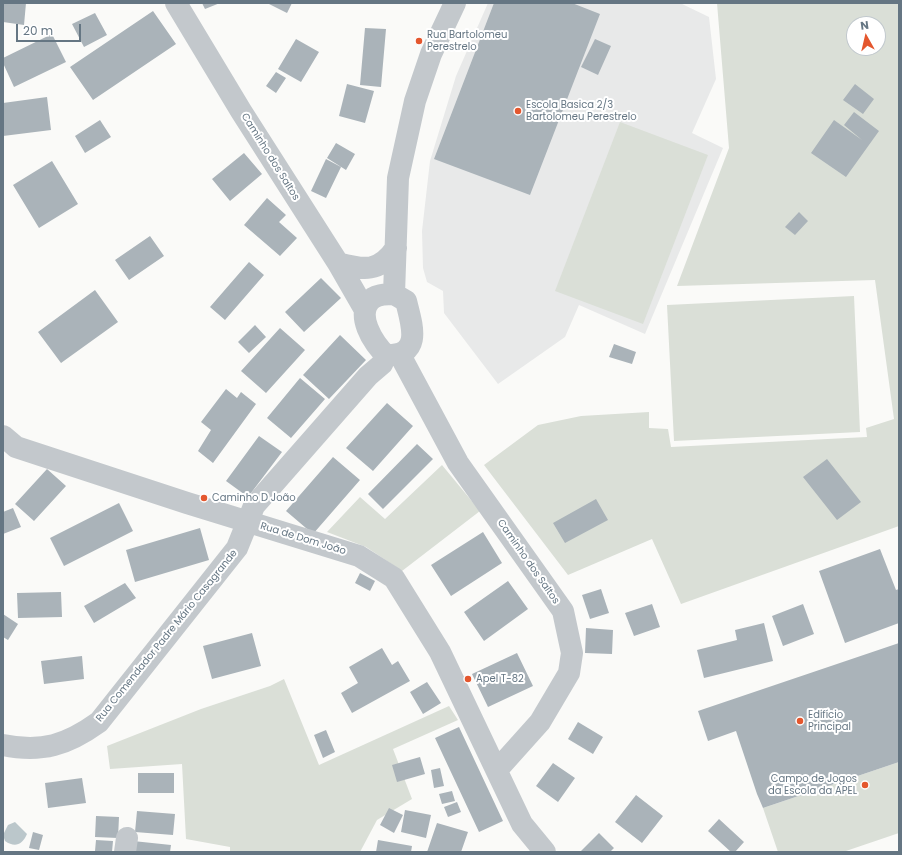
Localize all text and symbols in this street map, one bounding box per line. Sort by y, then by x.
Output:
scale bar [18,16,83,42]
north arrow [846,16,886,56]
text: N [859,17,870,34]
text: 20 m [23,22,53,39]
place label: Rua Bartolomeu Perestrelo [427,29,507,52]
marker: Rua Bartolomeu Perestrelo [414,36,424,46]
place label: Escola Basica 2/3 Bartolomeu Perestrelo [526,99,637,122]
marker: Escola Basica 2/3 Bartolomeu Perestrelo [513,106,523,116]
street label: Caminho dos Saltos [238,111,302,203]
place label: Caminho D João [212,492,296,504]
marker: Caminho D João [199,493,209,503]
street label: Caminho dos Saltos [494,517,562,607]
street label: Rua de Dom João [259,520,347,558]
street label: Rua Comendador Padre Mário Casagrande [94,548,240,724]
place label: Apel T-82 [476,673,524,685]
marker: Apel T-82 [463,674,473,684]
place label: Edifício Principal [808,709,851,732]
marker: Edifício Principal [795,716,805,726]
place label: Campo de Jogos da Escola da APEL [768,773,857,796]
marker: Campo de Jogos da Escola da APEL [860,780,870,790]

